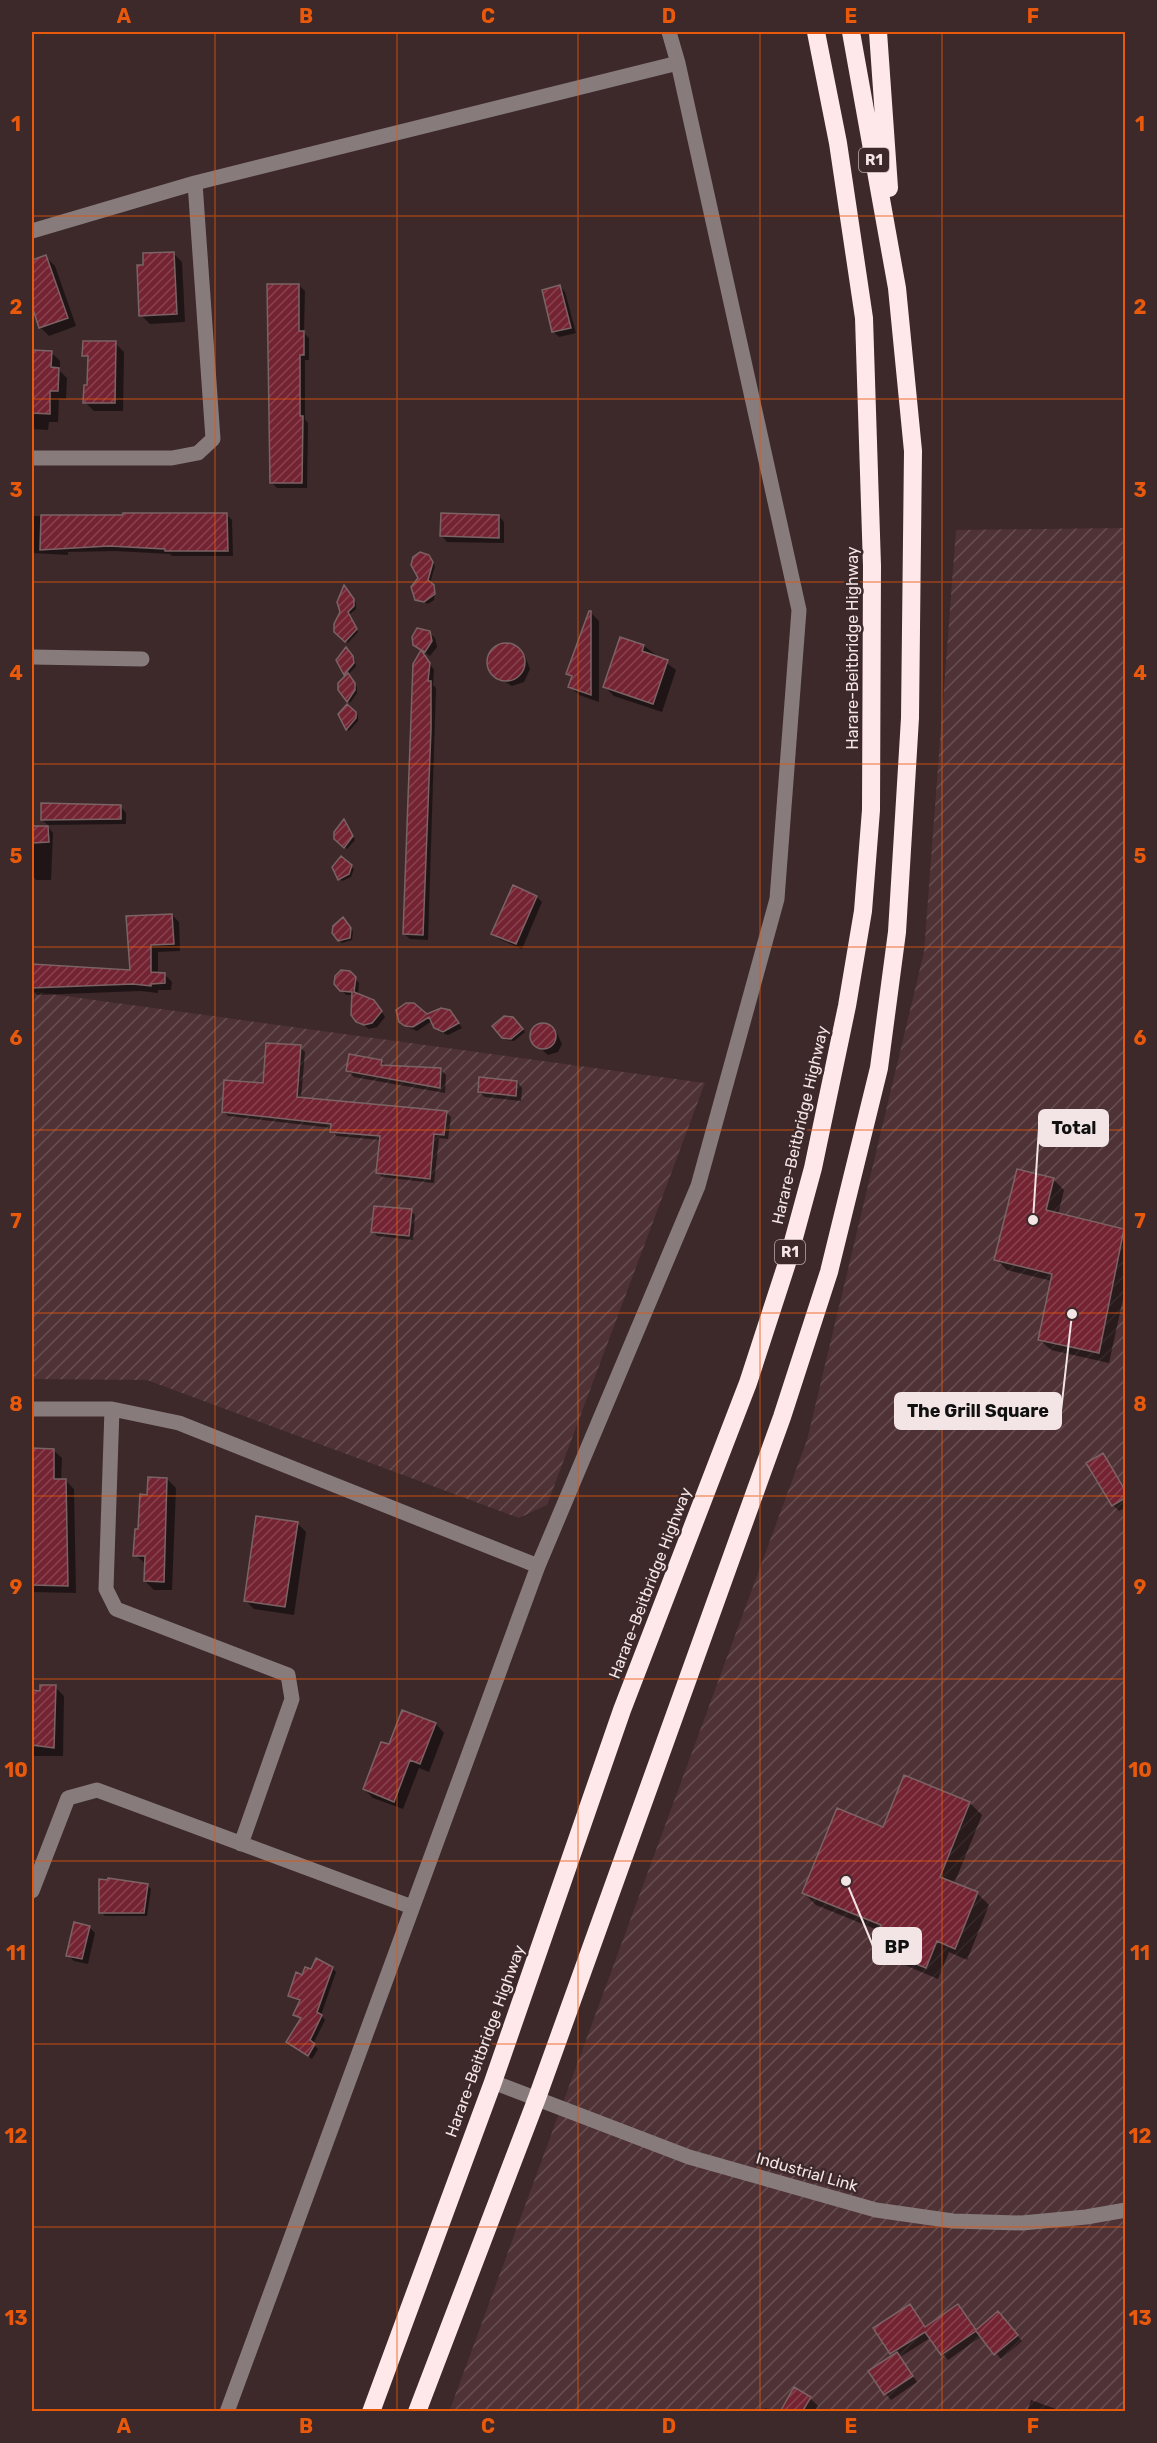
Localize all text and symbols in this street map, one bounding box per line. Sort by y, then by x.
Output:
text: A [117,4,132,28]
text: B [299,4,313,28]
text: C [481,4,495,28]
text: D [662,4,676,28]
text: E [845,4,857,28]
text: F [1027,4,1039,28]
text: 1 [11,112,21,136]
text: 1 [1135,112,1145,136]
road number: R1 [859,148,889,172]
text: 2 [10,295,23,319]
text: 2 [1134,295,1147,319]
text: 3 [9,478,23,502]
text: 3 [1133,478,1147,502]
street label: Harare-Beitbridge Highway [843,546,862,750]
text: 4 [9,661,23,685]
text: 4 [1133,661,1147,685]
text: 5 [10,844,23,868]
text: 5 [1134,844,1147,868]
street label: Harare-Beitbridge Highway [768,1024,832,1226]
text: 6 [9,1026,23,1050]
text: 6 [1133,1026,1147,1050]
callout: Total [1039,1110,1108,1146]
text: Total [1052,1117,1096,1139]
text: 7 [10,1209,22,1233]
text: 7 [1134,1209,1146,1233]
road number: R1 [775,1240,805,1264]
text: 8 [9,1392,23,1416]
text: 8 [1133,1392,1147,1416]
callout: The Grill Square [895,1393,1061,1429]
text: The Grill Square [907,1400,1049,1422]
street label: Harare-Beitbridge Highway [605,1485,695,1681]
text: 9 [10,1575,23,1599]
text: 9 [1134,1575,1147,1599]
text: 10 [4,1758,28,1782]
text: 10 [1128,1758,1152,1782]
callout: BP [873,1928,921,1964]
text: BP [885,1936,909,1958]
text: 11 [6,1941,26,1965]
text: 11 [1130,1941,1150,1965]
street label: Harare-Beitbridge Highway [441,1942,529,2140]
text: 12 [5,2124,27,2148]
text: 12 [1129,2124,1151,2148]
street label: Industrial Link [754,2148,861,2196]
text: 13 [4,2306,28,2330]
text: 13 [1128,2306,1152,2330]
text: A [117,2414,132,2438]
text: B [299,2414,313,2438]
text: C [481,2414,495,2438]
text: D [662,2414,676,2438]
text: E [845,2414,857,2438]
text: F [1027,2414,1039,2438]

